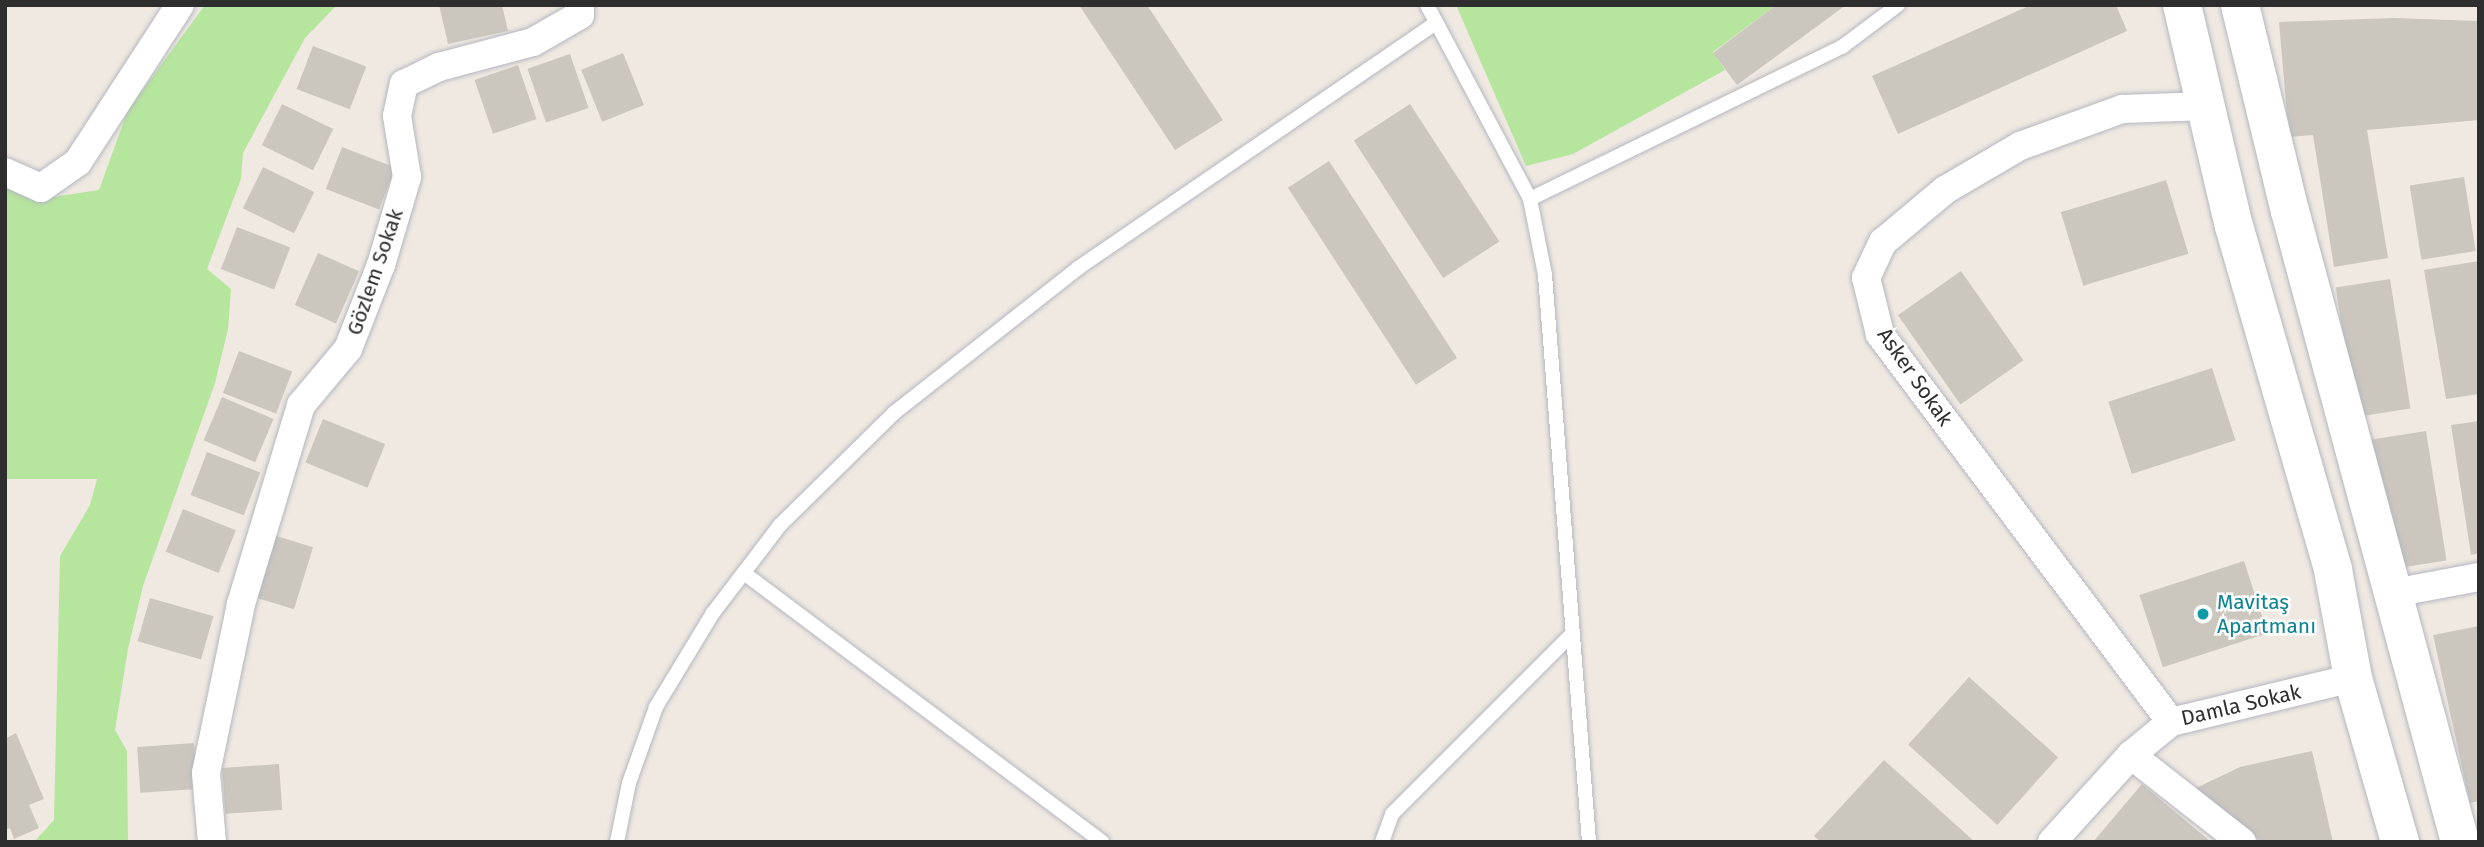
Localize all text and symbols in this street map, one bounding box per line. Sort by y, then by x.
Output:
street label: Gözlem Sokak [342,206,408,338]
street label: Asker Sokak [1872,323,1958,431]
place label: Mavitaş Apartmanı [2217,589,2316,639]
marker: Mavitaş Apartmanı [2195,606,2211,622]
street label: Damla Sokak [2179,679,2303,731]

